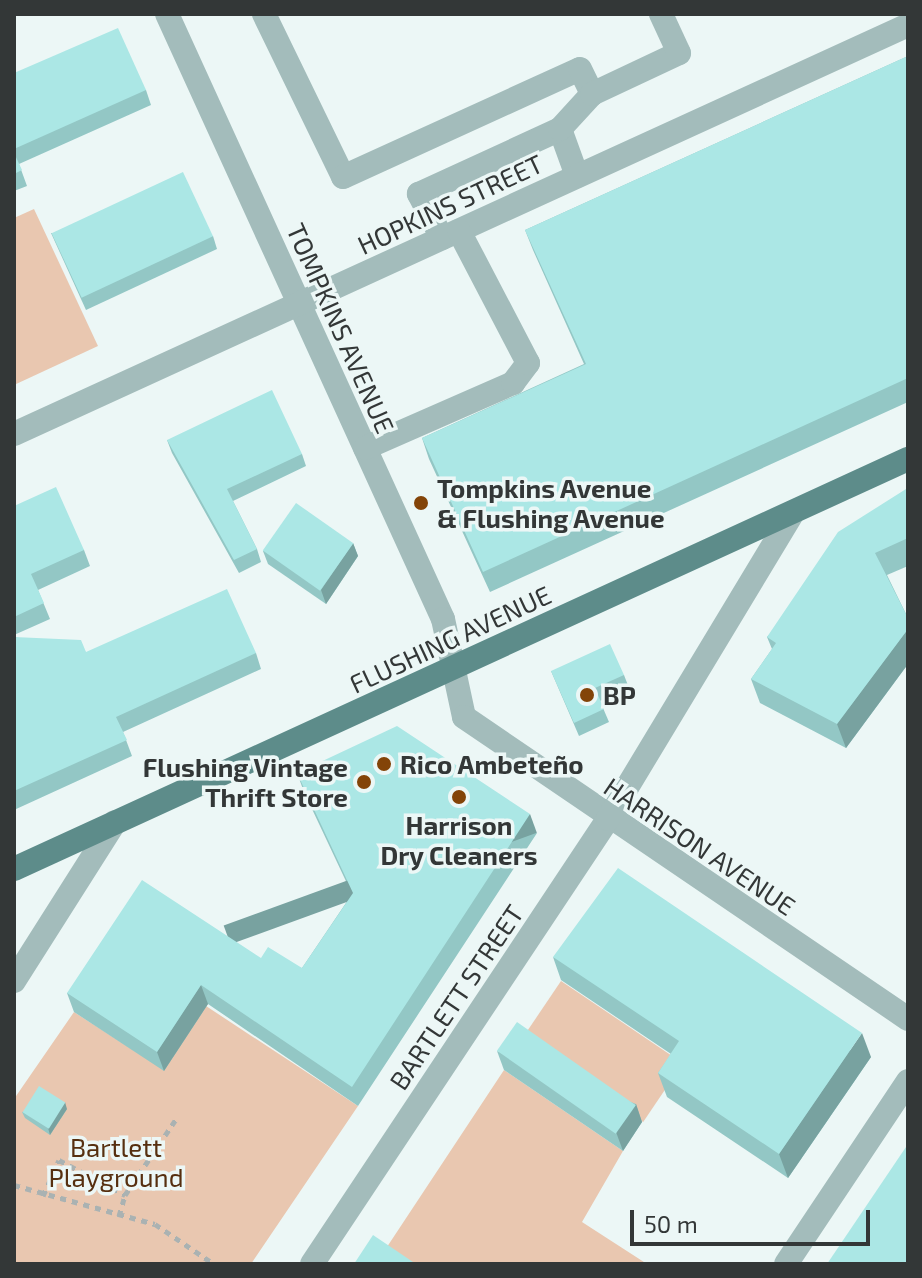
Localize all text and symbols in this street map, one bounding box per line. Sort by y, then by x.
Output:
street label: HOPKINS STREET [352,147,548,261]
street label: TOMPKINS AVENUE [281,218,401,438]
place label: Tompkins Avenue & Flushing Avenue [437,472,665,534]
marker: Tompkins Avenue & Flushing Avenue [412,494,430,512]
street label: FLUSHING AVENUE [344,579,556,699]
place label: BP [603,679,636,711]
marker: BP [578,686,596,704]
place label: Rico Ambeteño [400,748,584,780]
place label: Flushing Vintage Thrift Store [142,751,348,812]
marker: Rico Ambeteño [375,755,393,773]
street label: HARRISON AVENUE [598,770,802,922]
marker: Flushing Vintage Thrift Store [355,773,373,791]
marker: Harrison Dry Cleaners [450,788,468,806]
place label: Harrison Dry Cleaners [380,809,538,870]
street label: BARTLETT STREET [382,898,530,1096]
park label: Bartlett Playground [48,1131,184,1192]
scale bar [634,1194,874,1244]
text: 50 m [644,1209,698,1238]

